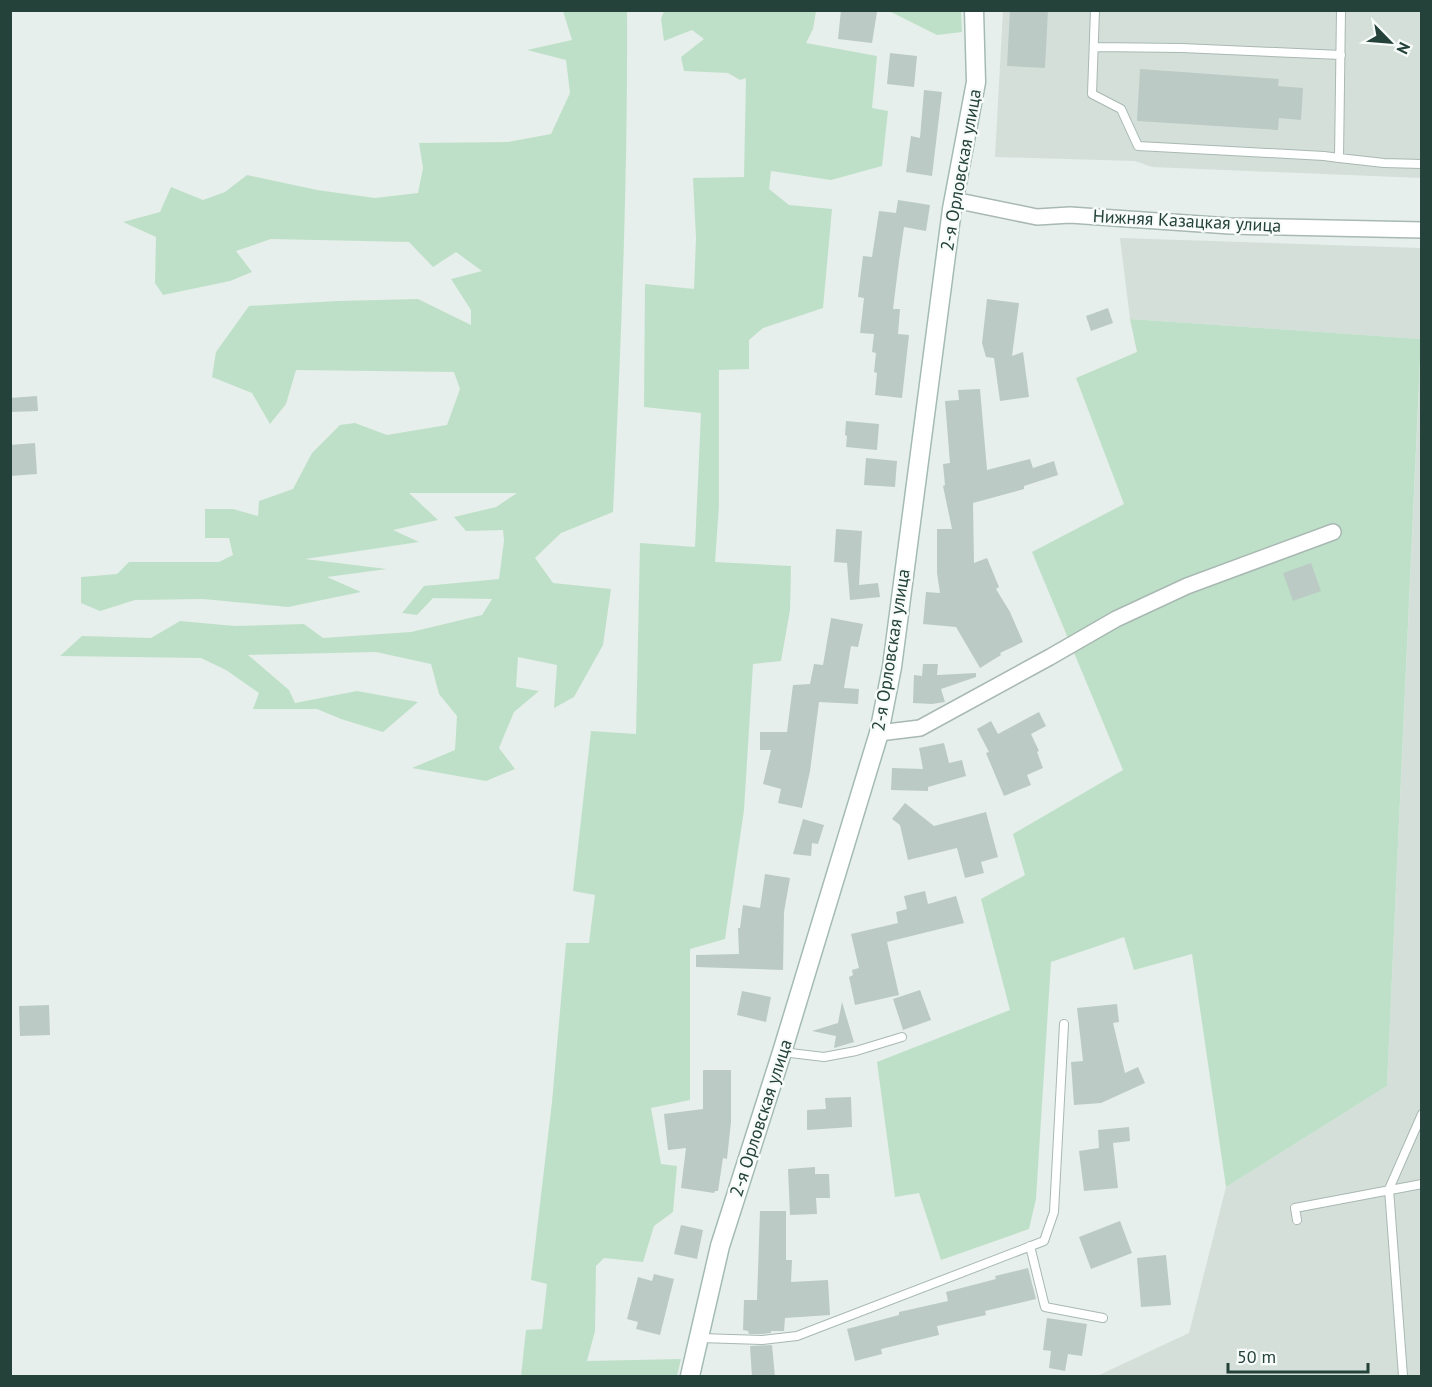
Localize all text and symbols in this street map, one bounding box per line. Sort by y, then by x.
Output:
north arrow [1360,12,1420,72]
text: N [1392,39,1415,57]
street label: 2-я Орловская улица [935,87,986,253]
street label: Нижняя Казацкая улица [1092,204,1282,237]
street label: 2-я Орловская улица [866,567,915,733]
street label: 2-я Орловская улица [724,1036,797,1199]
scale bar [1228,1336,1368,1374]
text: 50 m [1237,1345,1276,1368]

